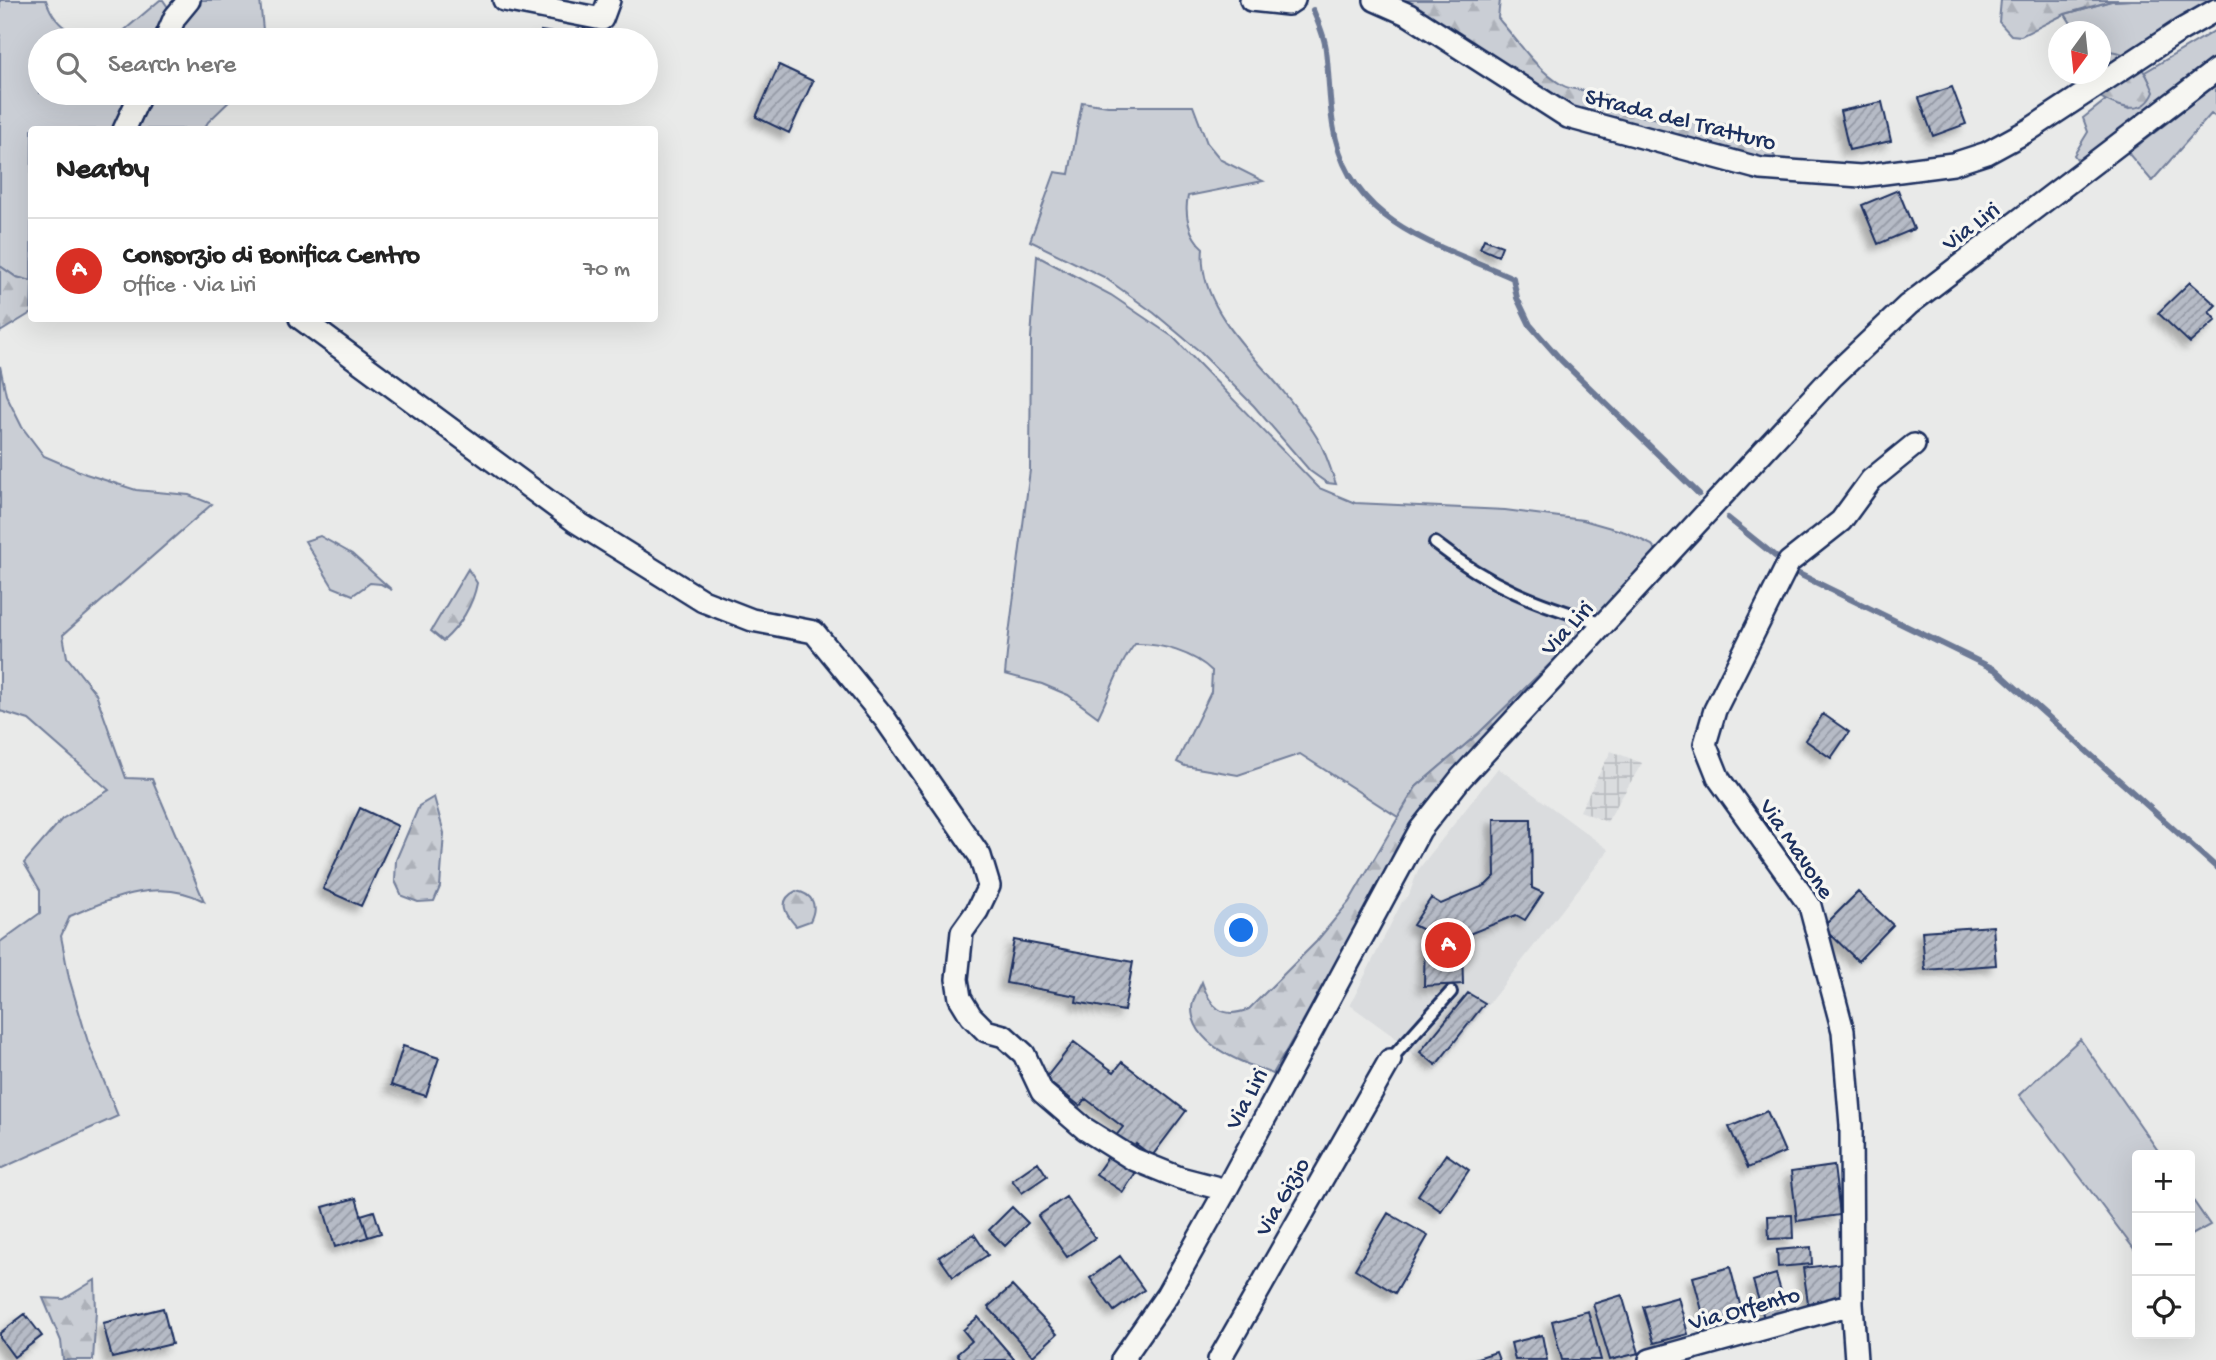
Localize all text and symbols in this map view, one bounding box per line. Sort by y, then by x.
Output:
north arrow [2048,21,2111,84]
search box [28,28,658,105]
icon: search [52,48,90,86]
text: Search here [108,51,236,82]
street label: Strada del Tratturo [1582,84,1779,159]
text: Nearby [56,154,149,189]
street label: Via Liri [1937,197,2007,260]
text: Consorzio di Bonifica Centro [123,242,420,273]
text: A [72,257,86,284]
text: 70 m [583,257,630,284]
text: Office · Via Liri [123,273,256,300]
street label: Via Liri [1535,596,1601,664]
street label: Via Mavone [1751,794,1839,906]
your location [1224,913,1258,947]
pin: A [1425,919,1471,971]
street label: Via Liri [1220,1064,1276,1136]
map controls [2132,1150,2195,1339]
button: + [2132,1150,2195,1213]
street label: Via Gizio [1249,1153,1318,1243]
button: − [2132,1213,2195,1276]
button: locate [2132,1276,2195,1339]
street label: Via Orfento [1685,1282,1804,1339]

